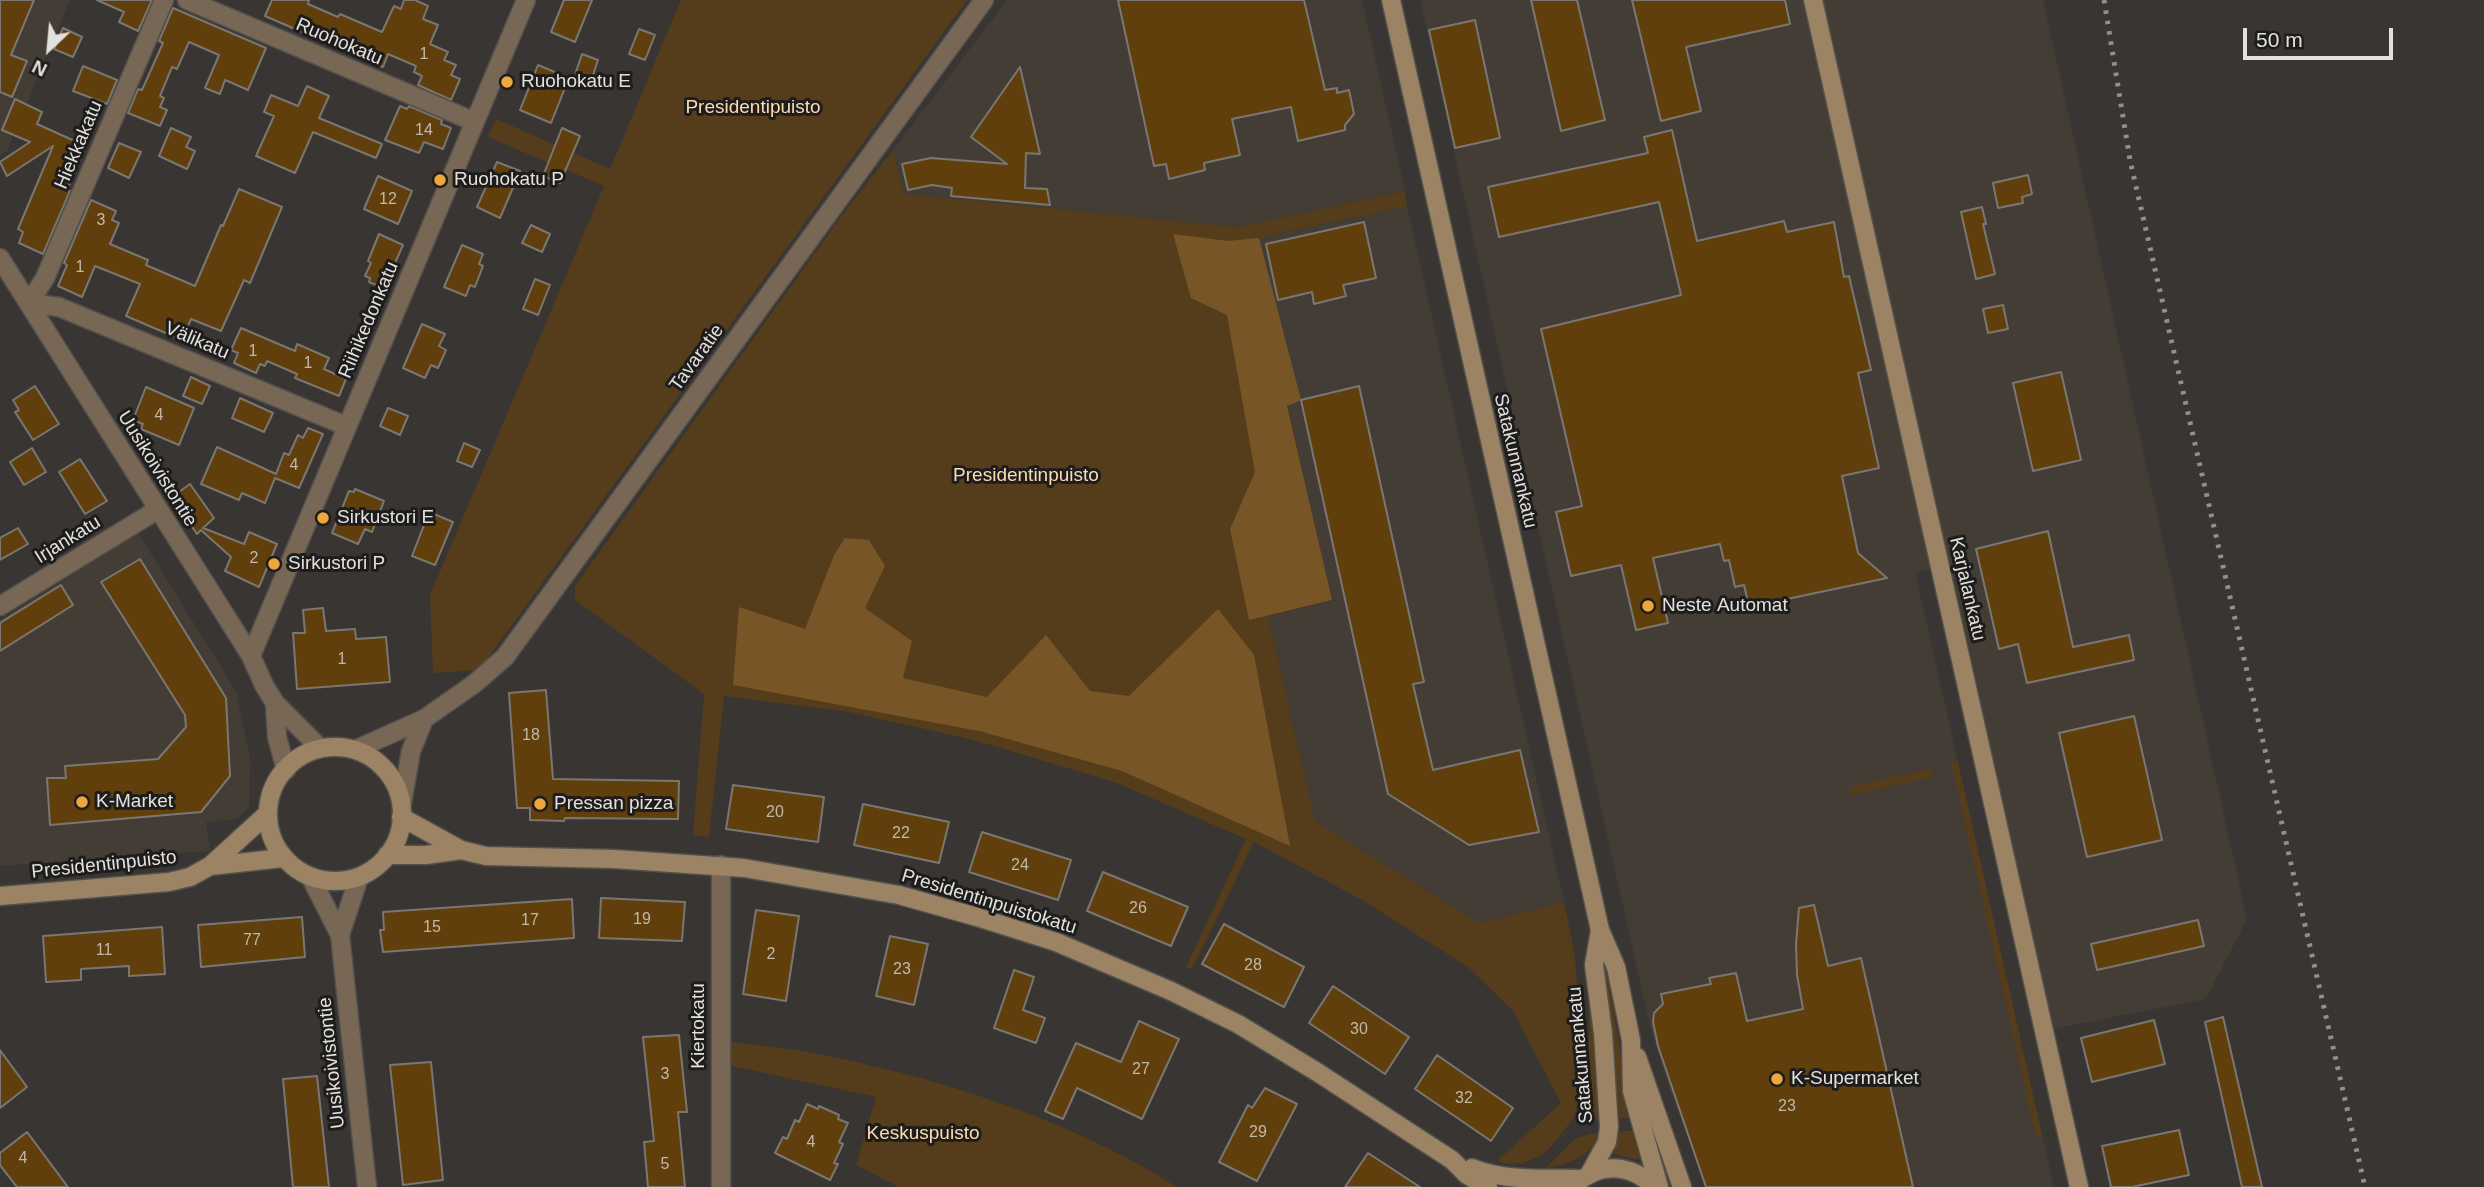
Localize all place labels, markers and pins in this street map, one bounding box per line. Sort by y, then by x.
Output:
place label: Ruohokatu E [521,71,631,93]
marker: Ruohokatu E [499,74,515,90]
place label: Ruohokatu P [454,169,564,191]
marker: Ruohokatu P [432,172,448,188]
place label: Sirkustori E [337,507,434,529]
marker: Sirkustori E [315,510,331,526]
place label: Sirkustori P [288,553,385,575]
marker: Sirkustori P [266,556,282,572]
place label: Neste Automat [1662,595,1788,617]
marker: Neste Automat [1640,598,1656,614]
place label: K-Market [96,791,173,813]
place label: Pressan pizza [554,793,673,815]
marker: K-Market [74,794,90,810]
marker: Pressan pizza [532,796,548,812]
place label: K-Supermarket [1791,1068,1919,1090]
marker: K-Supermarket [1769,1071,1785,1087]

